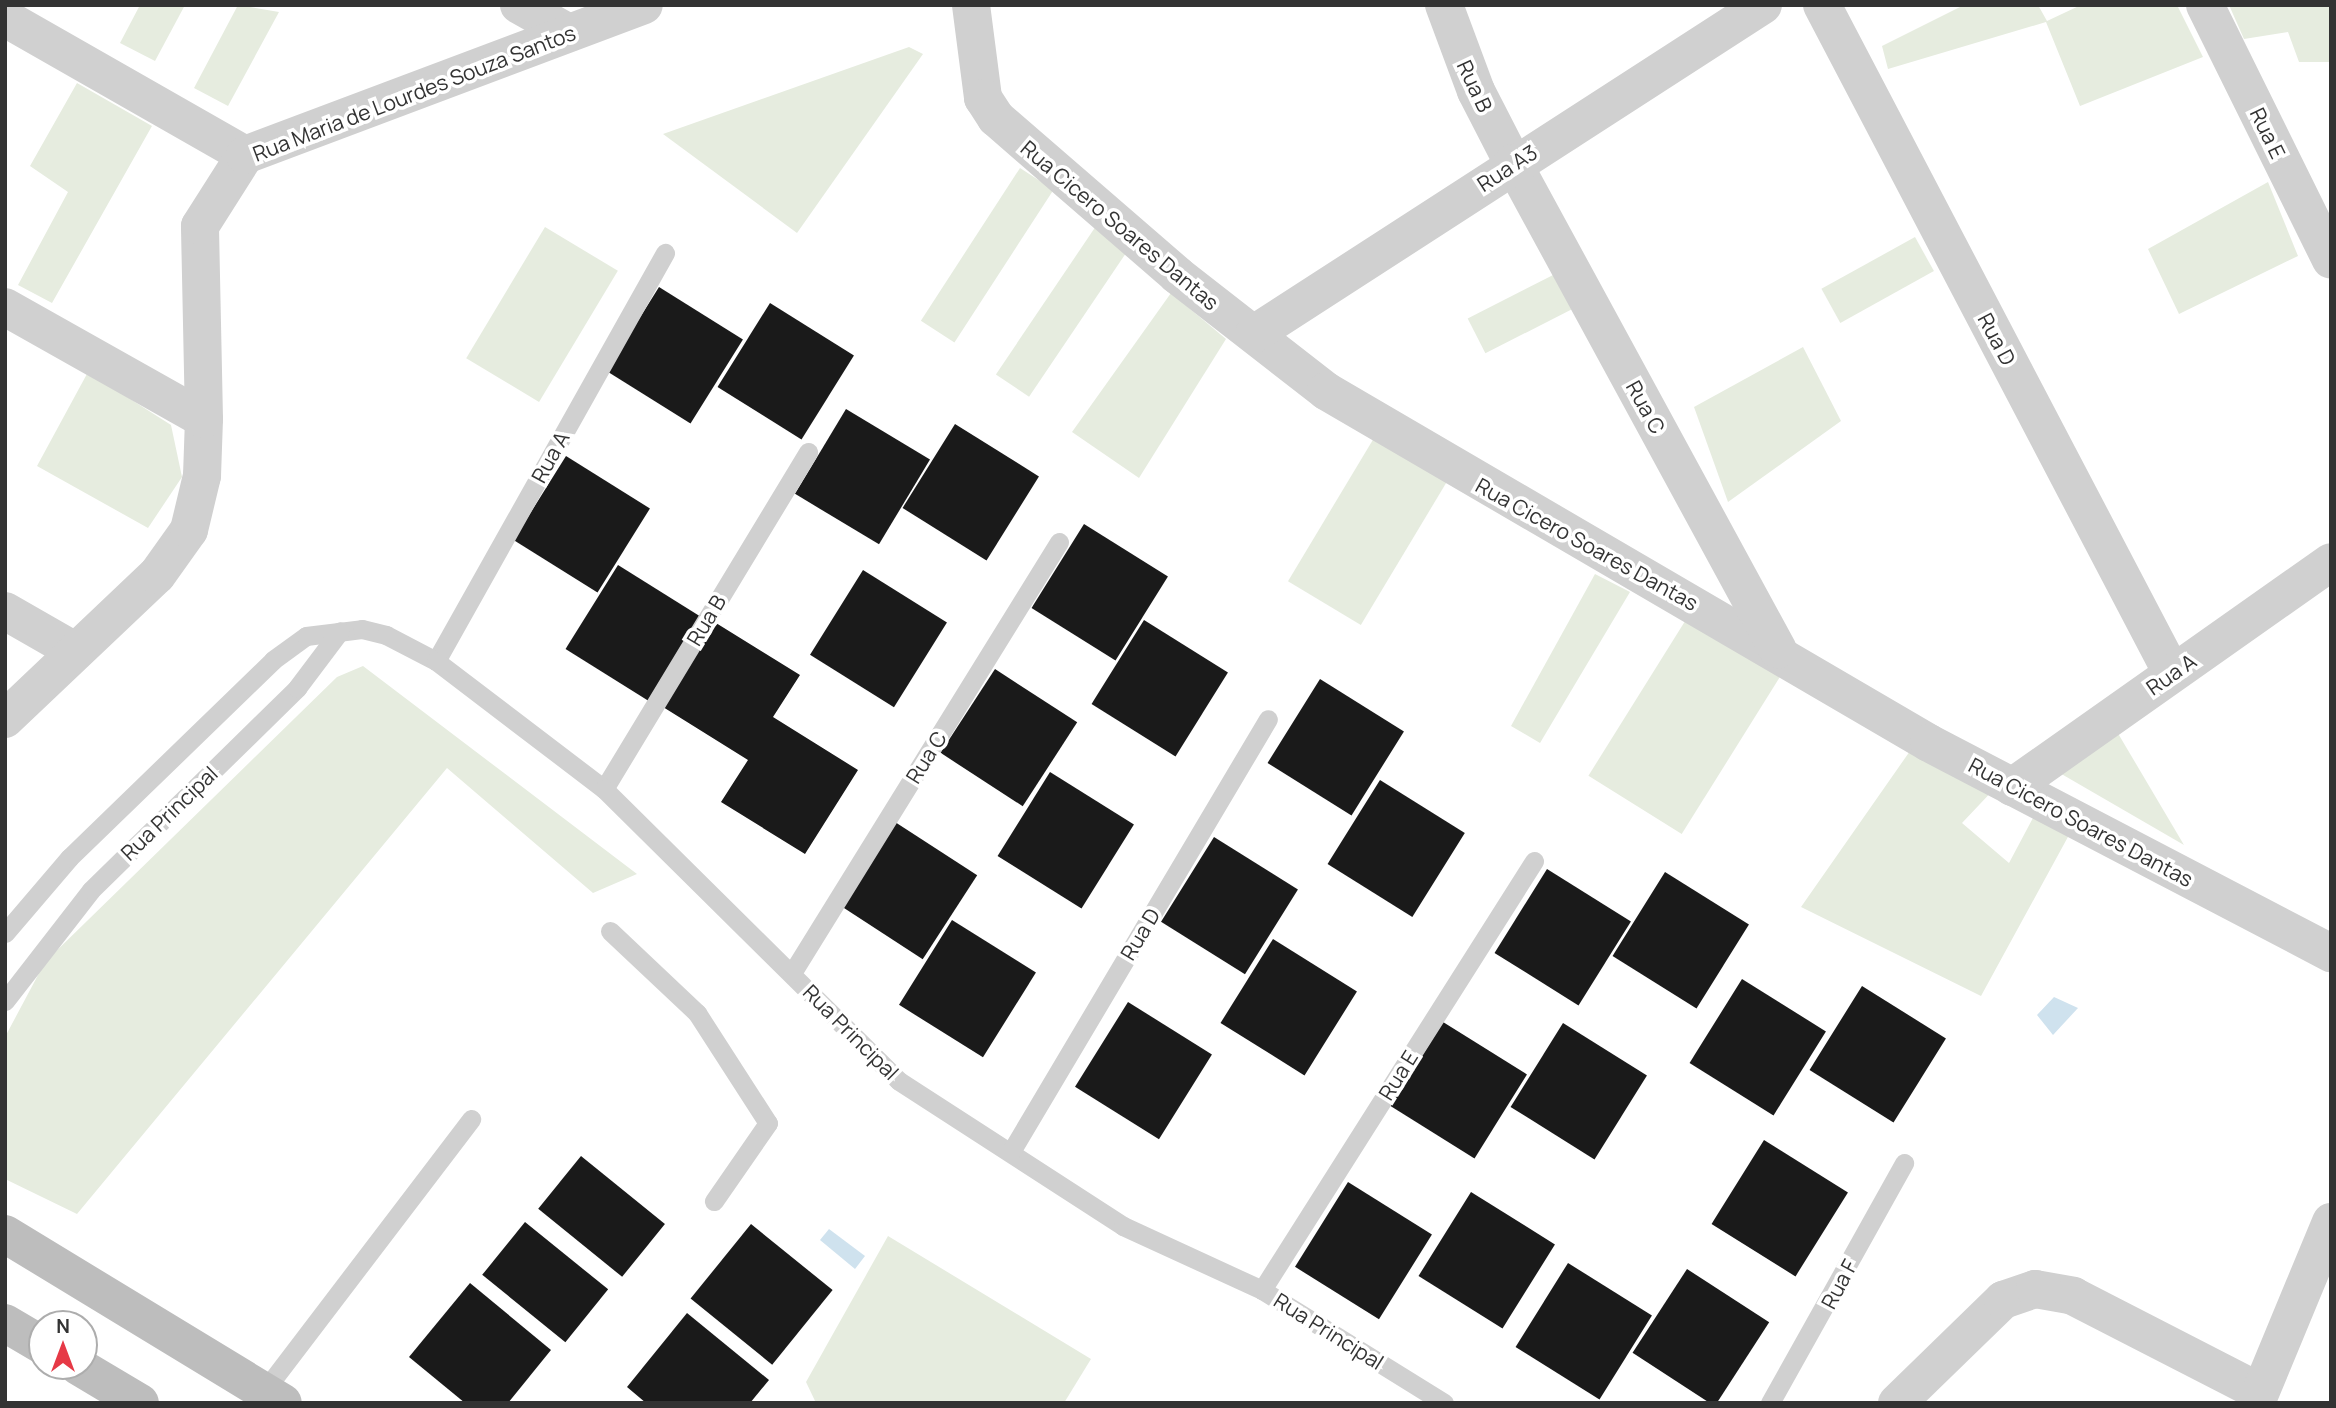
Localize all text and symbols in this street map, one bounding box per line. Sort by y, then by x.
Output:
street label: Rua Maria de Lourdes Souza Santos [249,20,579,166]
street label: Rua B [1452,56,1498,116]
street label: Rua E [2245,103,2291,163]
street label: Rua Cicero Soares Dantas [1016,135,1224,315]
street label: Rua A3 [1472,139,1542,197]
street label: Rua D [1973,309,2021,369]
street label: Rua C [1621,376,1671,438]
street label: Rua A [526,427,574,487]
street label: Rua Cicero Soares Dantas [1471,472,1703,616]
street label: Rua B [681,590,731,650]
street label: Rua A [2141,648,2201,700]
street label: Rua C [900,726,952,788]
street label: Rua Cicero Soares Dantas [1965,752,2197,892]
street label: Rua Principal [116,761,222,865]
street label: Rua D [1115,904,1165,964]
street label: Rua Principal [798,979,904,1085]
street label: Rua E [1373,1046,1423,1104]
street label: Rua F [1816,1255,1862,1313]
street label: Rua Principal [1270,1287,1388,1375]
north arrow [28,1310,98,1380]
text: N [56,1313,70,1339]

